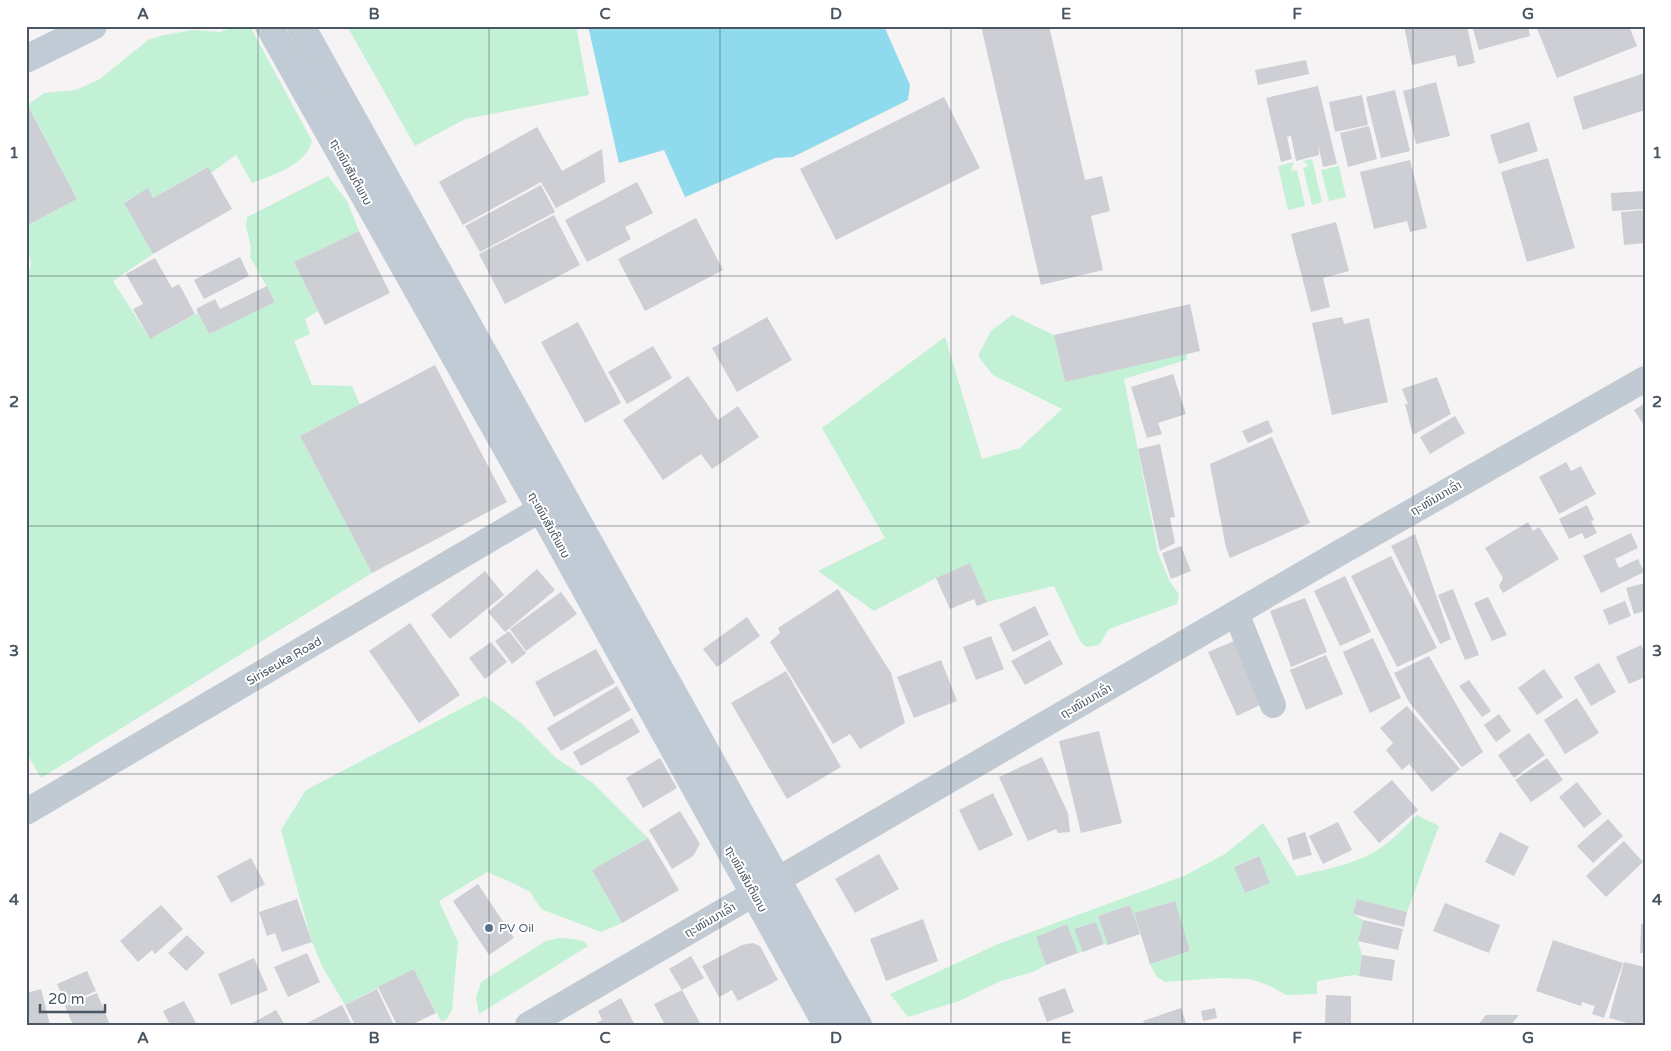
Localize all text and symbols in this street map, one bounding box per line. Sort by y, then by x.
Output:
text: A [137,4,149,24]
text: B [368,4,380,24]
text: C [599,4,611,24]
text: D [830,4,842,24]
text: E [1061,4,1071,24]
text: F [1292,4,1302,24]
text: G [1522,4,1534,24]
street label: ຖະໜົນສັນຕິພາບ [327,136,375,208]
text: 1 [9,143,19,163]
text: 1 [1652,143,1662,163]
text: 2 [9,392,19,412]
text: 2 [1652,392,1662,412]
street label: ຖະໜົນນາເລົ່າ [1407,476,1464,518]
street label: ຖະໜົນສັນຕິພາບ [525,489,573,561]
street label: Siriseuka Road [244,634,324,688]
text: 3 [9,641,19,661]
text: 3 [1652,641,1662,661]
street label: ຖະໜົນນາເລົ່າ [1057,679,1114,721]
street label: ຖະໜົນສັນຕິພາບ [722,843,770,915]
text: 4 [9,890,19,910]
text: 4 [1652,890,1662,910]
street label: ຖະໜົນນາເລົ່າ [681,898,738,940]
place label: PV Oil [499,921,534,935]
marker: PV Oil [483,922,495,934]
scale bar [40,981,105,1013]
text: 20 m [48,990,85,1008]
text: A [137,1028,149,1048]
text: B [368,1028,380,1048]
text: C [599,1028,611,1048]
text: D [830,1028,842,1048]
text: E [1061,1028,1071,1048]
text: F [1292,1028,1302,1048]
text: G [1522,1028,1534,1048]

